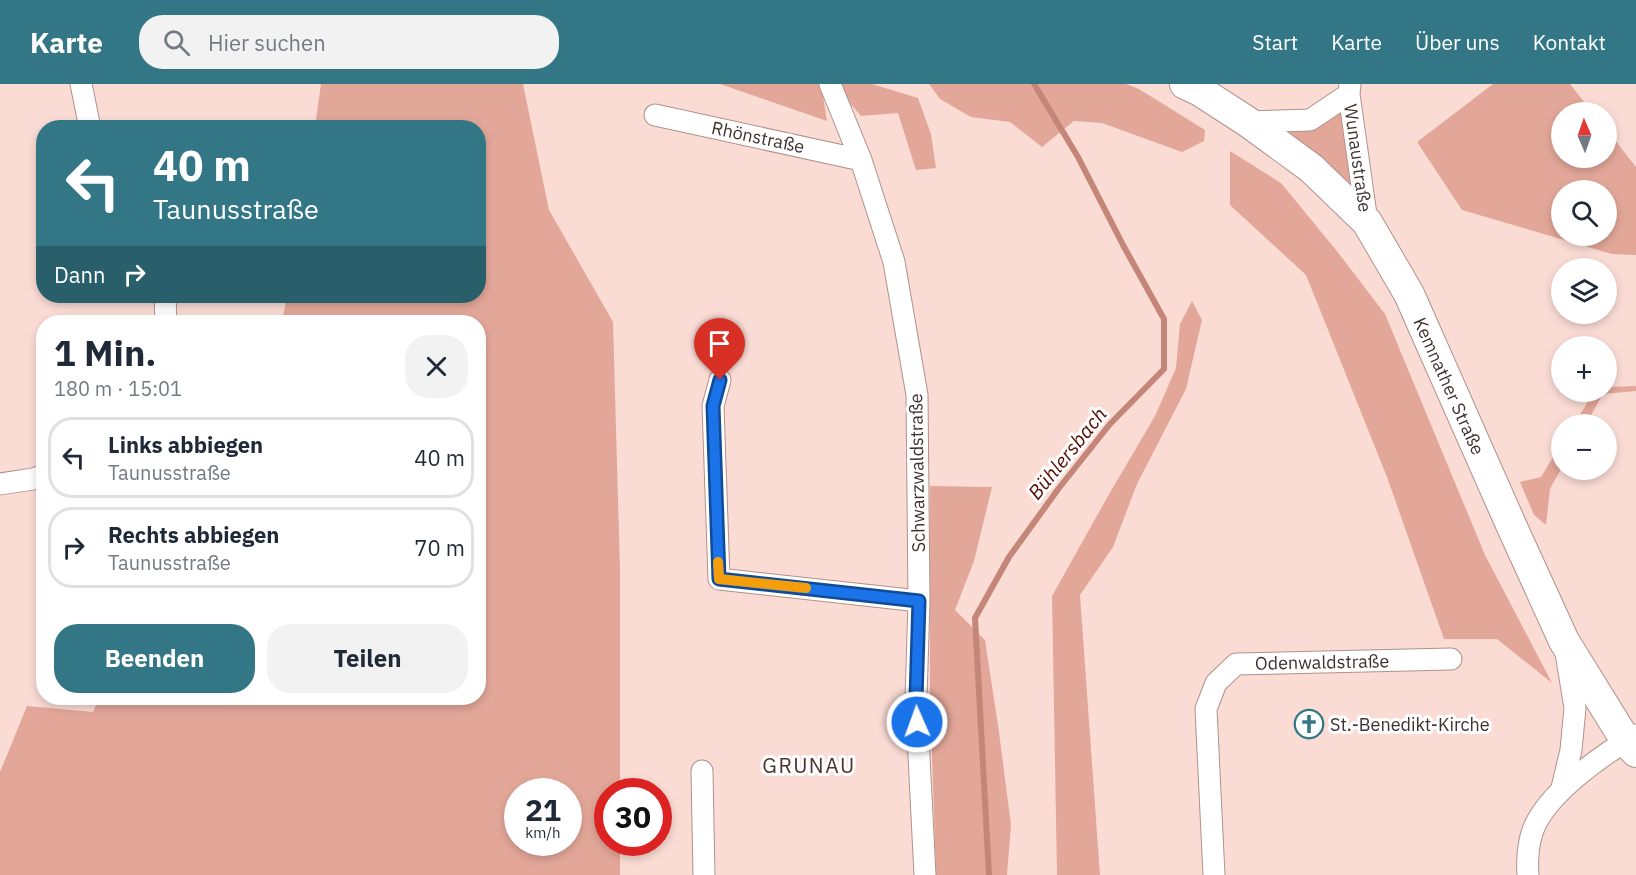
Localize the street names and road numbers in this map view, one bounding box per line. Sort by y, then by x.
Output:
street label: Wunaustraße [1339,103,1377,214]
street label: Rhönstraße [709,116,807,158]
street label: Kemnather Straße [1408,314,1490,458]
street label: Schwarzwaldstraße [904,393,930,553]
street label: Odenwaldstraße [1255,649,1389,675]

